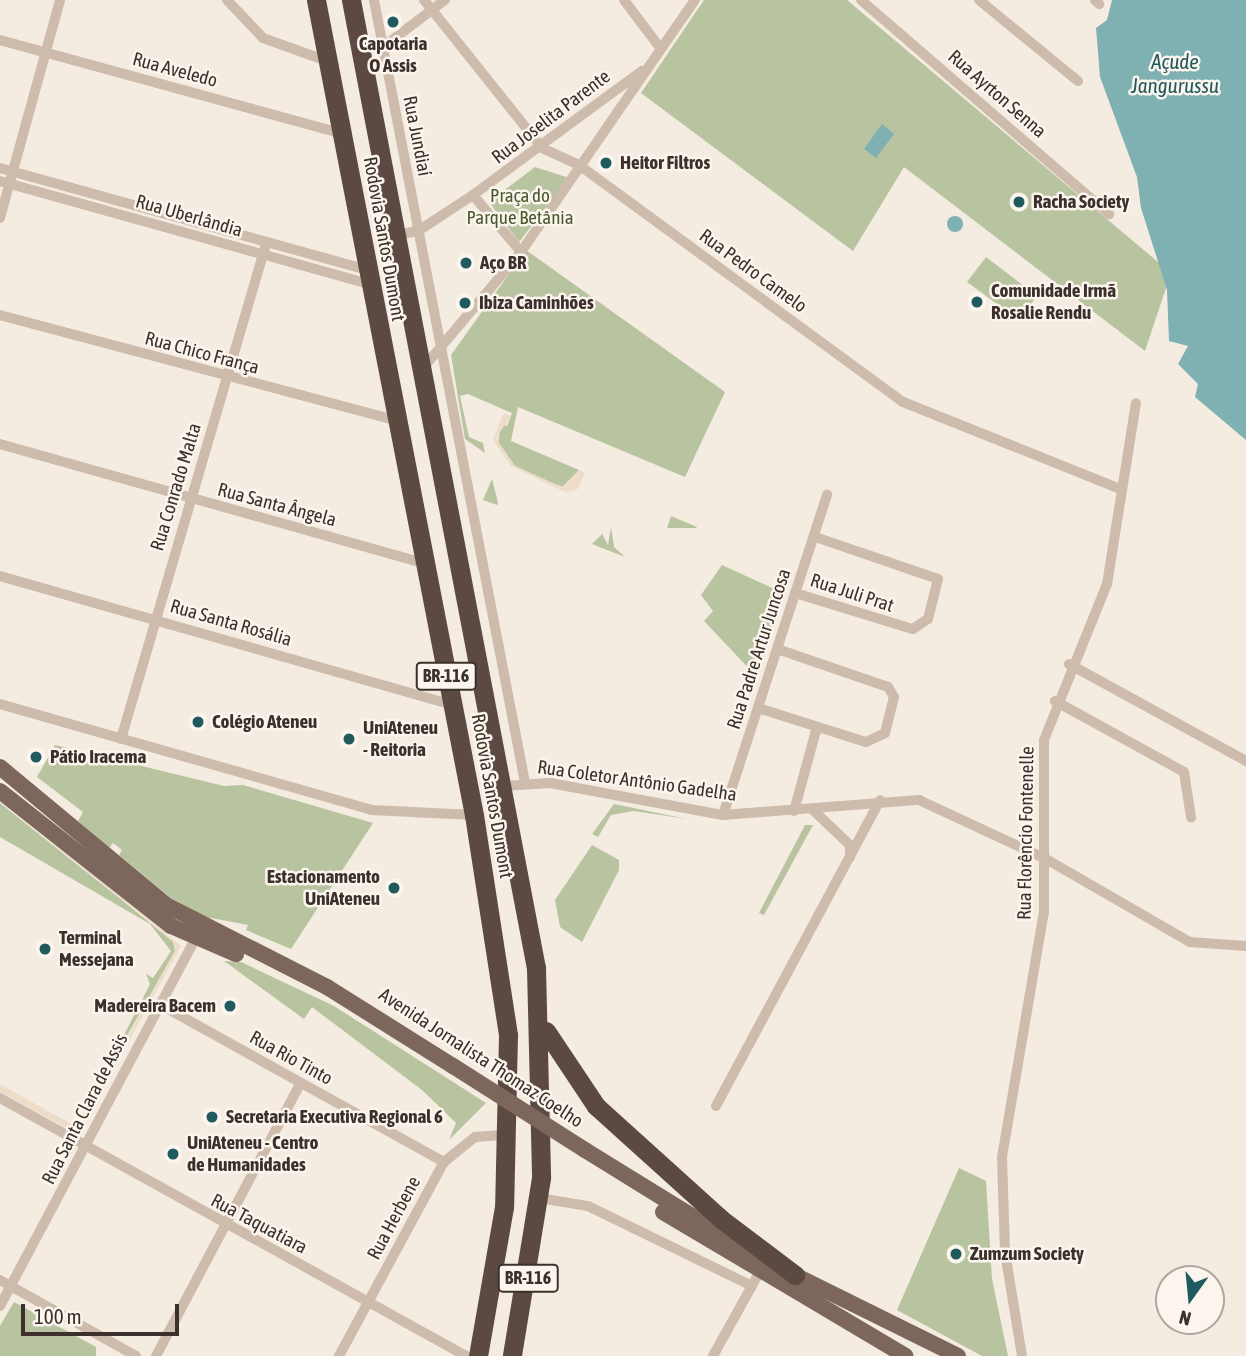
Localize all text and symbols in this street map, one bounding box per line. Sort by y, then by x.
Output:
marker: Capotaria O Assis [385,14,401,30]
place label: Capotaria O Assis [359,33,427,77]
street label: Rua Ayrton Senna [943,45,1051,143]
street label: Rua Aveledo [130,48,220,92]
water label: Açude Jangurussu [1131,48,1219,98]
street label: Rua Joselita Parente [487,65,615,169]
street label: Rua Jundiaí [398,94,436,178]
place label: Heitor Filtros [620,152,710,174]
street label: Rodovia Santos Dumont [358,155,410,323]
marker: Heitor Filtros [598,155,614,171]
park label: Praça do Parque Betânia [466,185,574,229]
street label: Rua Uberlândia [133,190,245,242]
place label: Racha Society [1033,191,1129,213]
marker: Racha Society [1011,194,1027,210]
street label: Rua Pedro Camelo [695,224,811,318]
place label: Aço BR [480,252,526,274]
marker: Aço BR [458,255,474,271]
place label: Comunidade Irmã Rosalie Rendu [991,280,1116,324]
place label: Ibiza Caminhões [479,292,594,314]
marker: Comunidade Irmã Rosalie Rendu [969,294,985,310]
marker: Ibiza Caminhões [457,295,473,311]
street label: Rua Chico França [142,327,262,379]
street label: Rua Conrado Malta [146,420,206,554]
street label: Rua Santa Ângela [215,478,339,532]
street label: Rua Padre Artur Juncosa [722,566,796,732]
street label: Rua Juli Prat [807,569,897,617]
street label: Rua Santa Rosália [168,595,294,651]
road number: BR-116 [414,662,478,690]
place label: Colégio Ateneu [212,711,317,733]
street label: Rodovia Santos Dumont [466,712,518,880]
marker: Colégio Ateneu [190,714,206,730]
place label: UniAteneu - Reitoria [363,717,438,761]
marker: UniAteneu - Reitoria [341,731,357,747]
place label: Pátio Iracema [50,746,146,768]
street label: Rua Florêncio Fontenelle [1013,746,1039,920]
marker: Pátio Iracema [28,749,44,765]
street label: Rua Coletor Antônio Gadelha [536,756,738,806]
place label: Estacionamento UniAteneu [267,866,380,910]
marker: Estacionamento UniAteneu [386,880,402,896]
place label: Terminal Messejana [59,927,134,971]
marker: Terminal Messejana [37,941,53,957]
street label: Avenida Jornalista Thomaz Coelho [375,983,587,1133]
place label: Madereira Bacem [94,995,216,1017]
marker: Madereira Bacem [222,998,238,1014]
street label: Rua Rio Tinto [246,1026,336,1090]
street label: Rua Santa Clara de Assis [37,1030,133,1188]
place label: Secretaria Executiva Regional 6 [226,1106,443,1128]
marker: Secretaria Executiva Regional 6 [204,1109,220,1125]
place label: UniAteneu - Centro de Humanidades [187,1132,318,1176]
marker: UniAteneu - Centro de Humanidades [165,1146,181,1162]
street label: Rua Herbene [363,1173,425,1263]
street label: Rua Taquatiara [207,1189,311,1259]
place label: Zumzum Society [970,1243,1084,1265]
marker: Zumzum Society [948,1246,964,1262]
road number: BR-116 [496,1264,560,1293]
north arrow [1155,1265,1225,1335]
scale bar [24,1290,182,1334]
text: 100 m [34,1304,82,1328]
text: N [1177,1306,1193,1330]

